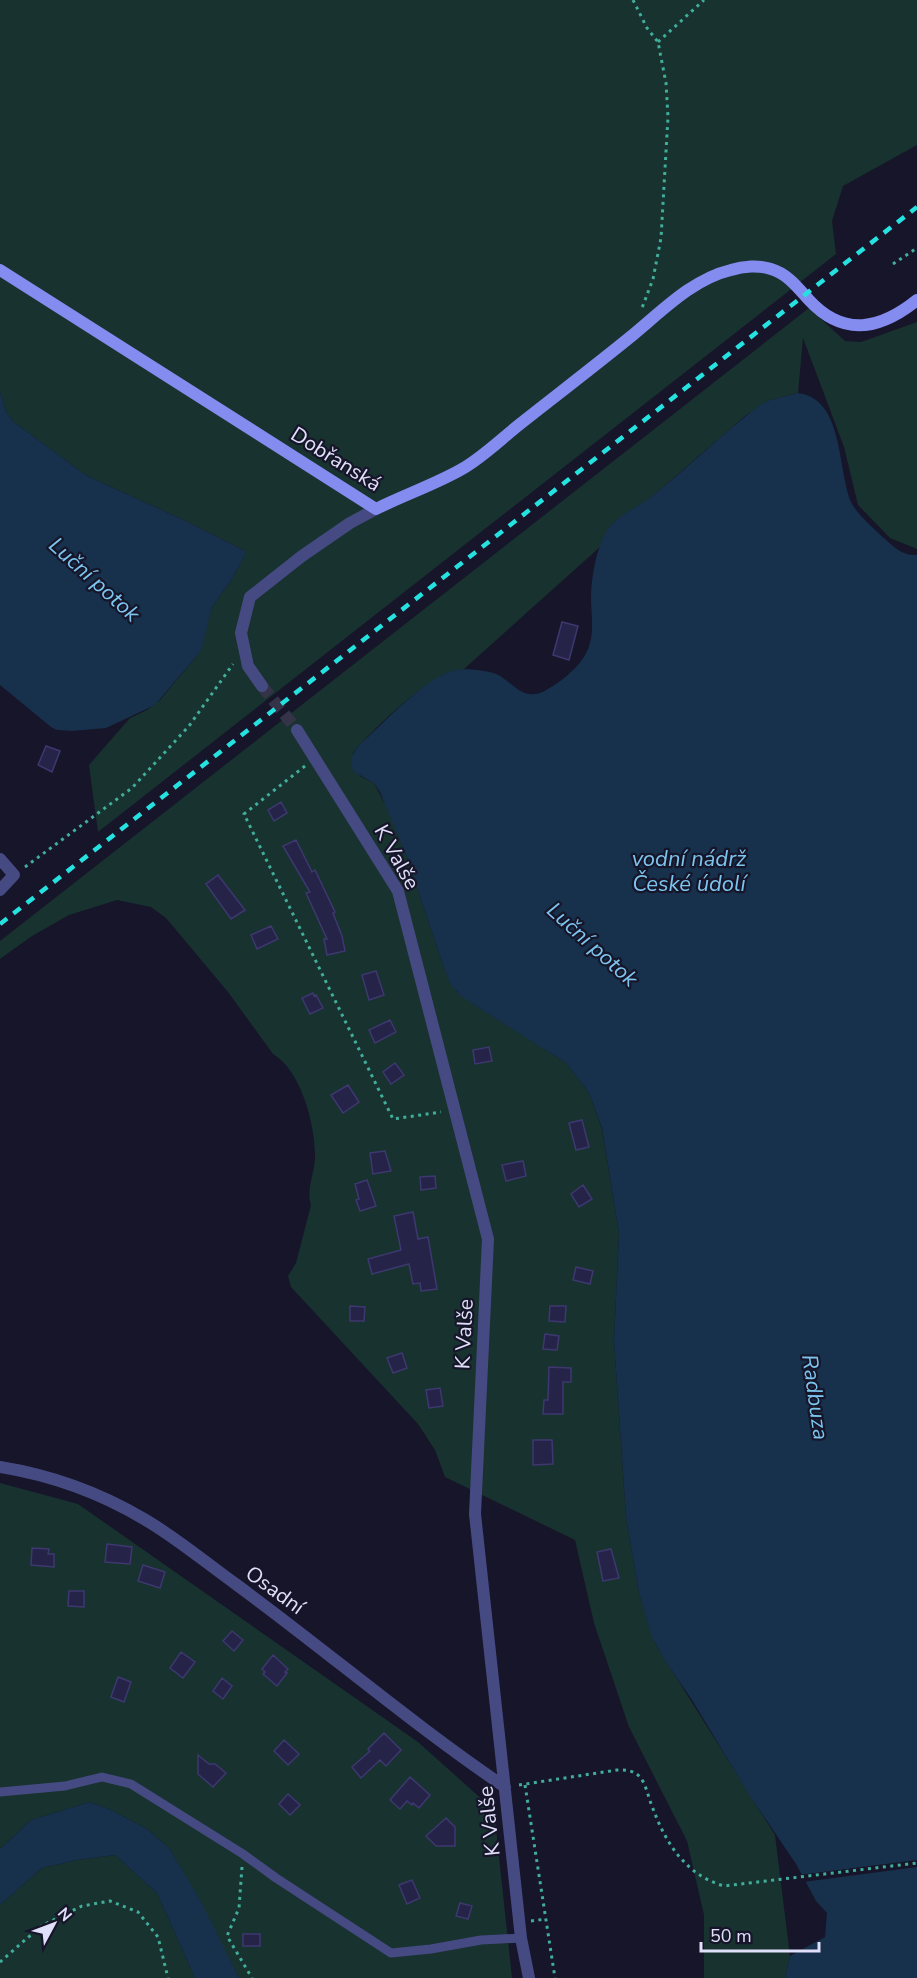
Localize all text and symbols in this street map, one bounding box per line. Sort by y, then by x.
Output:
street label: Dobřanská [285,420,387,498]
water label: Luční potok [42,531,147,629]
street label: K Valše [368,819,426,895]
water label: vodní nádrž České údolí [632,844,749,899]
water label: Luční potok [540,896,645,994]
street label: K Valše [448,1298,480,1370]
water label: Radbuza [794,1352,836,1442]
street label: Osadní [240,1559,311,1621]
street label: K Valše [471,1785,507,1857]
north arrow [24,1894,84,1954]
text: N [52,1903,77,1927]
scale bar [701,1915,820,1953]
text: 50 m [710,1924,752,1948]

